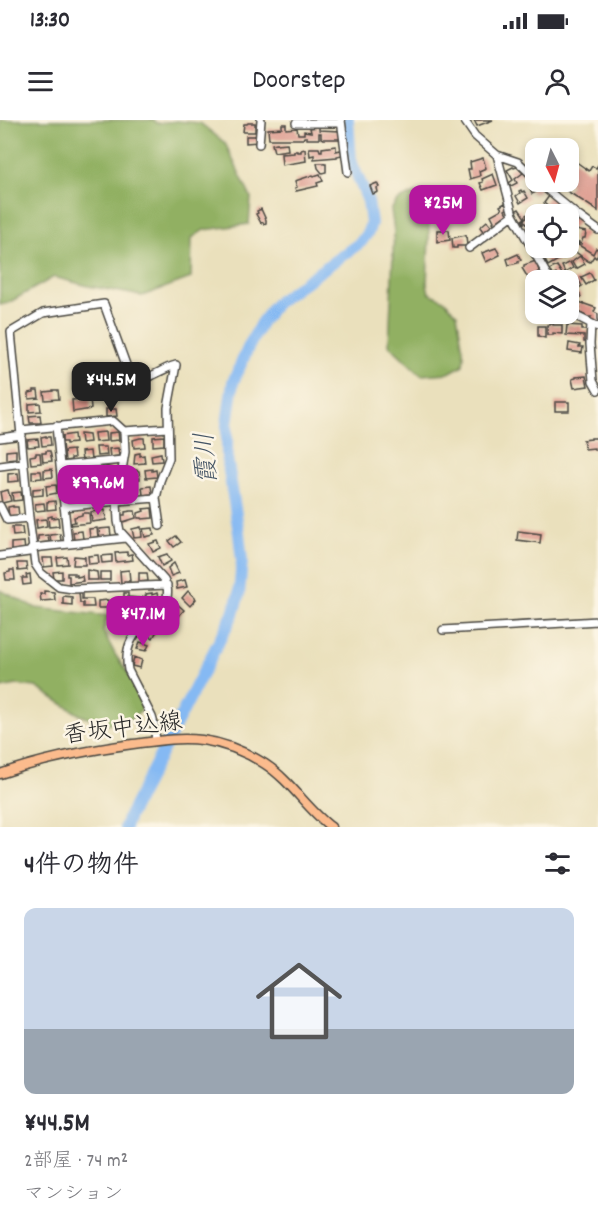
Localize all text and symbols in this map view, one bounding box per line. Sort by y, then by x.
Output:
text: 13:30 [30,6,70,37]
text: Doorstep [252,62,346,101]
icon: menu [24,65,57,98]
icon: person [541,65,574,98]
north arrow [525,138,579,192]
map controls [525,138,579,324]
pin: ¥25M [407,185,479,236]
text: ¥25M [423,190,463,218]
button: locate [525,204,579,258]
button: layers [525,270,579,324]
pin: ¥44.5M [62,362,160,413]
text: ¥44.5M [86,367,136,395]
water label: 霞川 [188,431,228,485]
pin: ¥99.6M [49,465,147,516]
text: ¥99.6M [72,470,124,498]
pin: ¥47.1M [94,596,192,647]
text: ¥47.1M [120,601,166,629]
street label: 香坂中込線 [61,706,185,754]
icon: filters [541,847,574,880]
text: 4件の物件 [24,848,139,885]
icon: home [245,947,353,1055]
text: ¥44.5M [24,1106,90,1143]
text: 2部屋 · 74 m² [24,1148,128,1176]
text: マンション [24,1181,123,1209]

